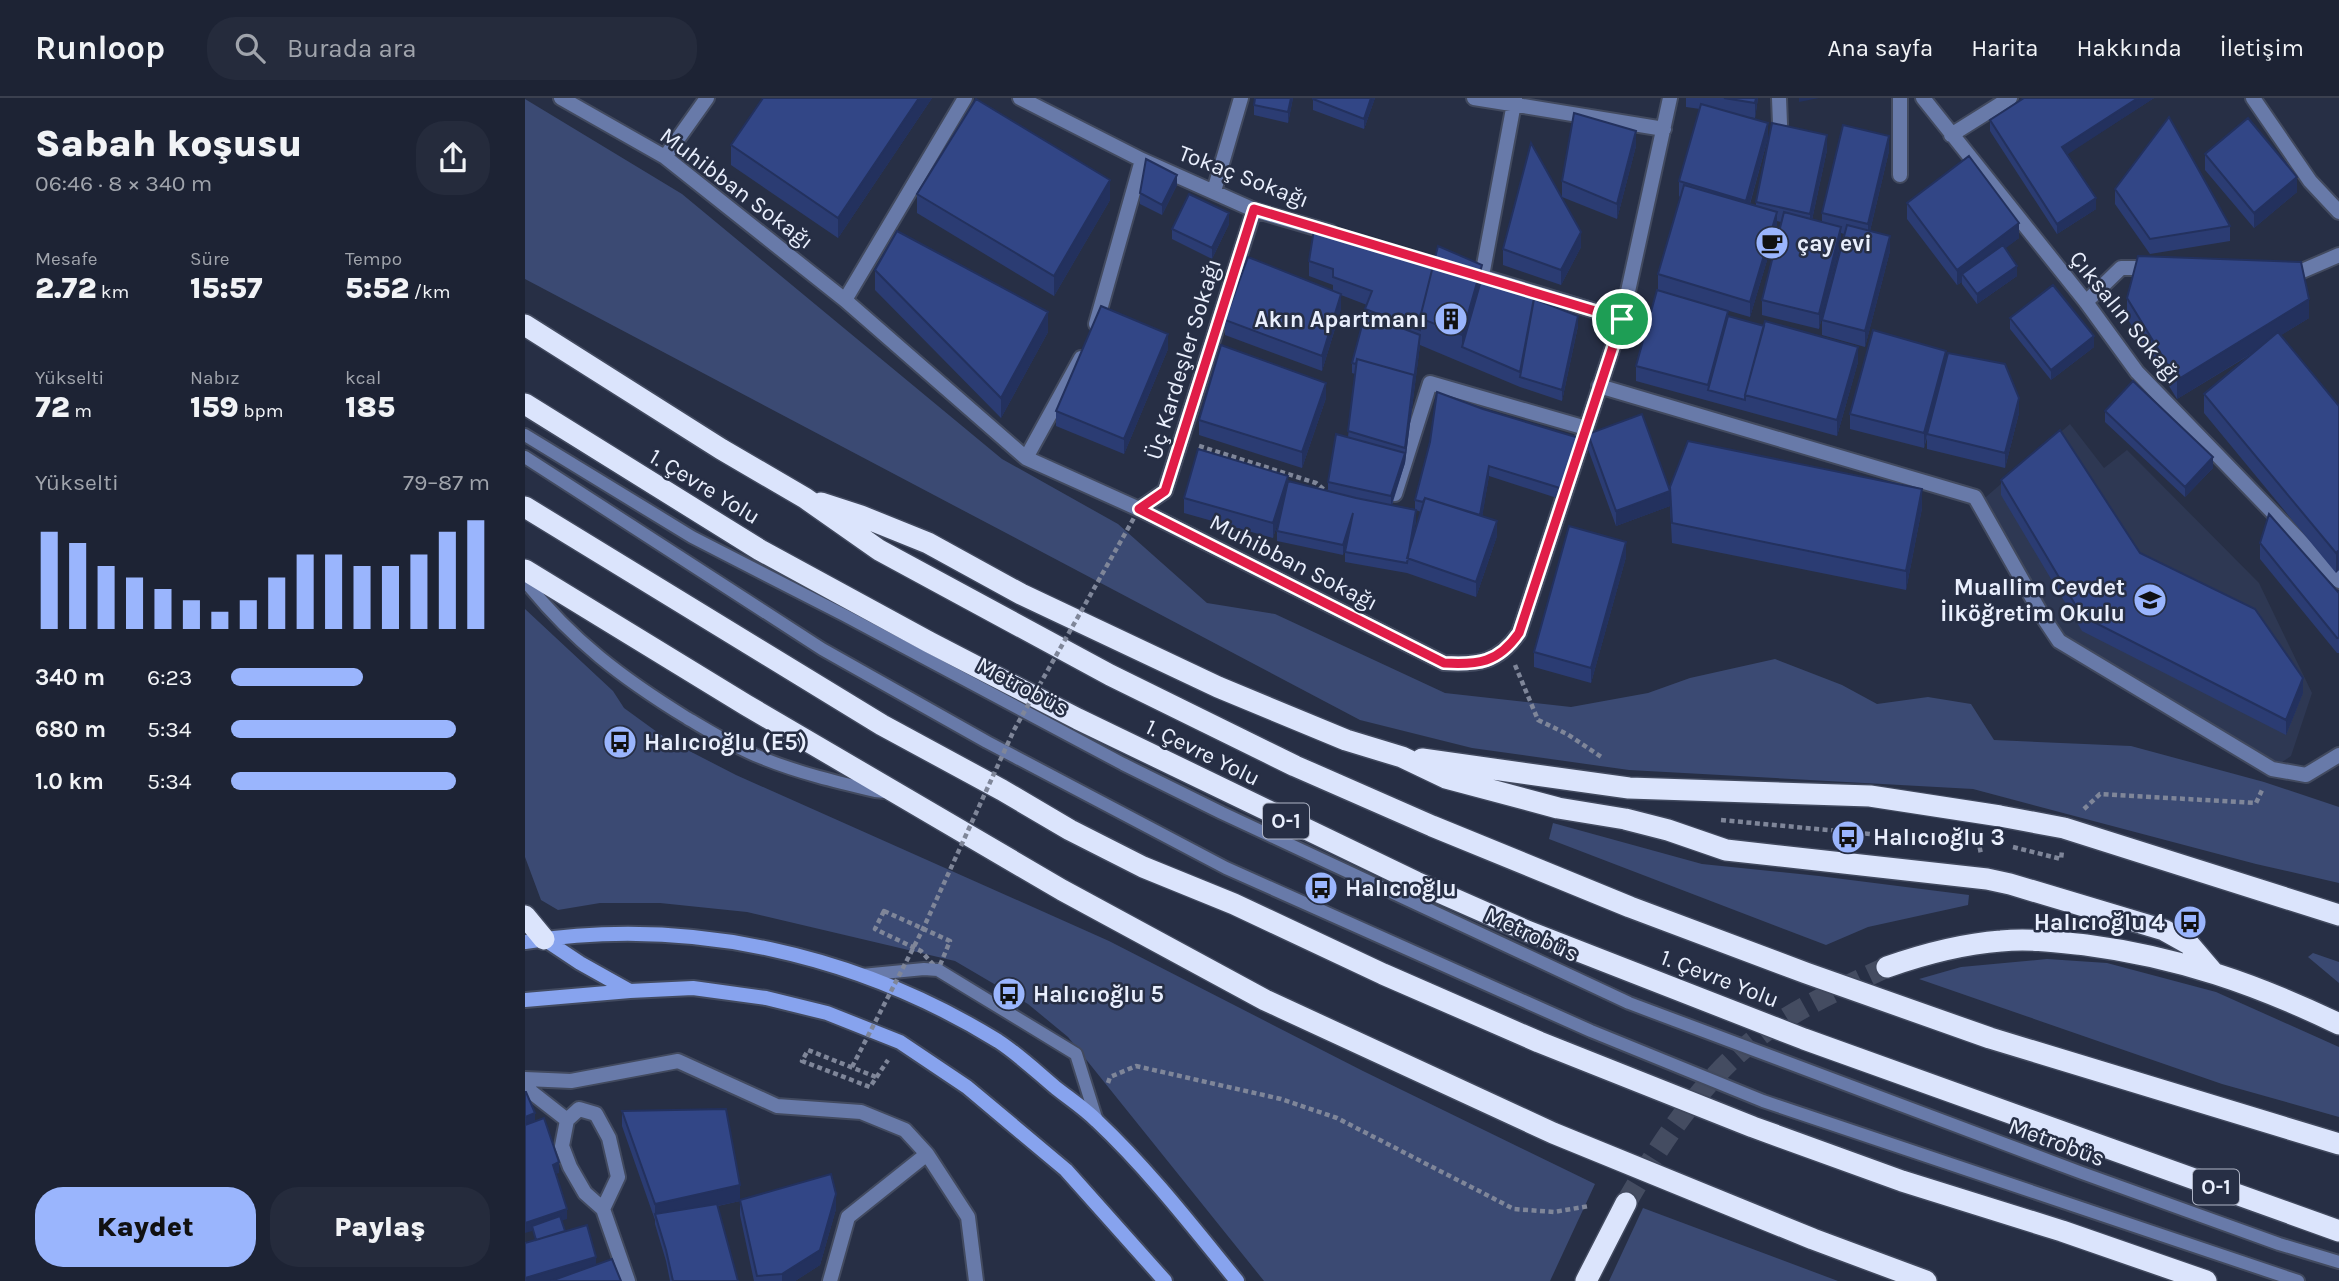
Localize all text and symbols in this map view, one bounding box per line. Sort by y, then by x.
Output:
search box [207,17,697,80]
text: Runloop [35,29,165,67]
icon: search [231,29,269,67]
text: Burada ara [287,33,417,64]
text: Ana sayfa [1828,34,1933,62]
text: Harita [1971,34,2038,62]
text: Hakkında [2076,34,2182,62]
text: İletişim [2220,34,2304,62]
text: Sabah koşusu [35,121,302,166]
button: share [416,121,490,195]
street label: Muhibban Sokağı [655,122,819,255]
street label: Tokaç Sokağı [1175,139,1313,214]
text: 06:46 · 8 × 340 m [35,170,212,197]
cafe icon: çay evi [1753,224,1791,262]
place label: çay evi [1797,230,1872,257]
street label: Çıksalın Sokağı [2064,245,2187,389]
text: Mesafe [35,248,98,270]
text: Süre [190,248,230,270]
text: Tempo [345,248,402,270]
street label: Üç Kardeşler Sokağı [1140,255,1227,463]
text: 2.72 [35,270,96,306]
text: 15:57 [190,270,263,306]
text: 5:52 [345,270,409,306]
text: km [96,281,129,303]
text: /km [409,281,451,303]
pin [1592,289,1652,349]
building icon: Akın Apartmanı [1432,300,1470,338]
icon: arrive [1603,300,1641,338]
place label: Akın Apartmanı [1254,306,1427,333]
text: Yükselti [35,367,104,389]
text: Nabız [190,367,239,389]
text: kcal [345,367,381,389]
text: 72 [35,389,70,425]
text: 159 [190,389,239,425]
text: 185 [345,389,395,425]
text: m [70,400,92,422]
text: bpm [239,400,283,422]
street label: 1. Çevre Yolu [645,443,765,530]
text: Yükselti [35,469,119,496]
text: 79–87 m [403,469,490,496]
street label: Muhibban Sokağı [1205,508,1382,617]
place label: Muallim Cevdet İlköğretim Okulu [1940,574,2125,627]
school or university icon: Muallim Cevdet İlköğretim Okulu [2131,581,2169,619]
street label: Metrobüs [972,651,1073,722]
text: 340 m [35,664,105,691]
text: 6:23 [147,664,192,691]
street label: 1. Çevre Yolu [1141,713,1265,792]
text: 680 m [35,716,106,743]
text: 5:34 [147,716,192,743]
bus stop icon: Halıcıoğlu (E5) [601,723,639,761]
place label: Halıcıoğlu (E5) [644,729,807,756]
text: 1.0 km [35,768,104,795]
text: 5:34 [147,768,192,795]
road number: O-1 [1263,804,1309,838]
bus stop icon: Halıcıoğlu 3 [1829,818,1867,856]
place label: Halıcıoğlu 3 [1873,824,2005,851]
bus stop icon: Halıcıoğlu [1302,869,1340,907]
place label: Halıcıoğlu [1345,875,1457,902]
street label: Metrobüs [1481,901,1583,968]
bus stop icon: Halıcıoğlu 4 [2171,903,2209,941]
place label: Halıcıoğlu 4 [2034,909,2165,936]
street label: 1. Çevre Yolu [1657,944,1783,1013]
bus stop icon: Halıcıoğlu 5 [990,975,1028,1013]
place label: Halıcıoğlu 5 [1033,981,1164,1008]
street label: Metrobüs [2005,1113,2109,1172]
road number: O-1 [2193,1170,2239,1204]
button: Kaydet [35,1187,256,1267]
button: Paylaş [270,1187,490,1267]

